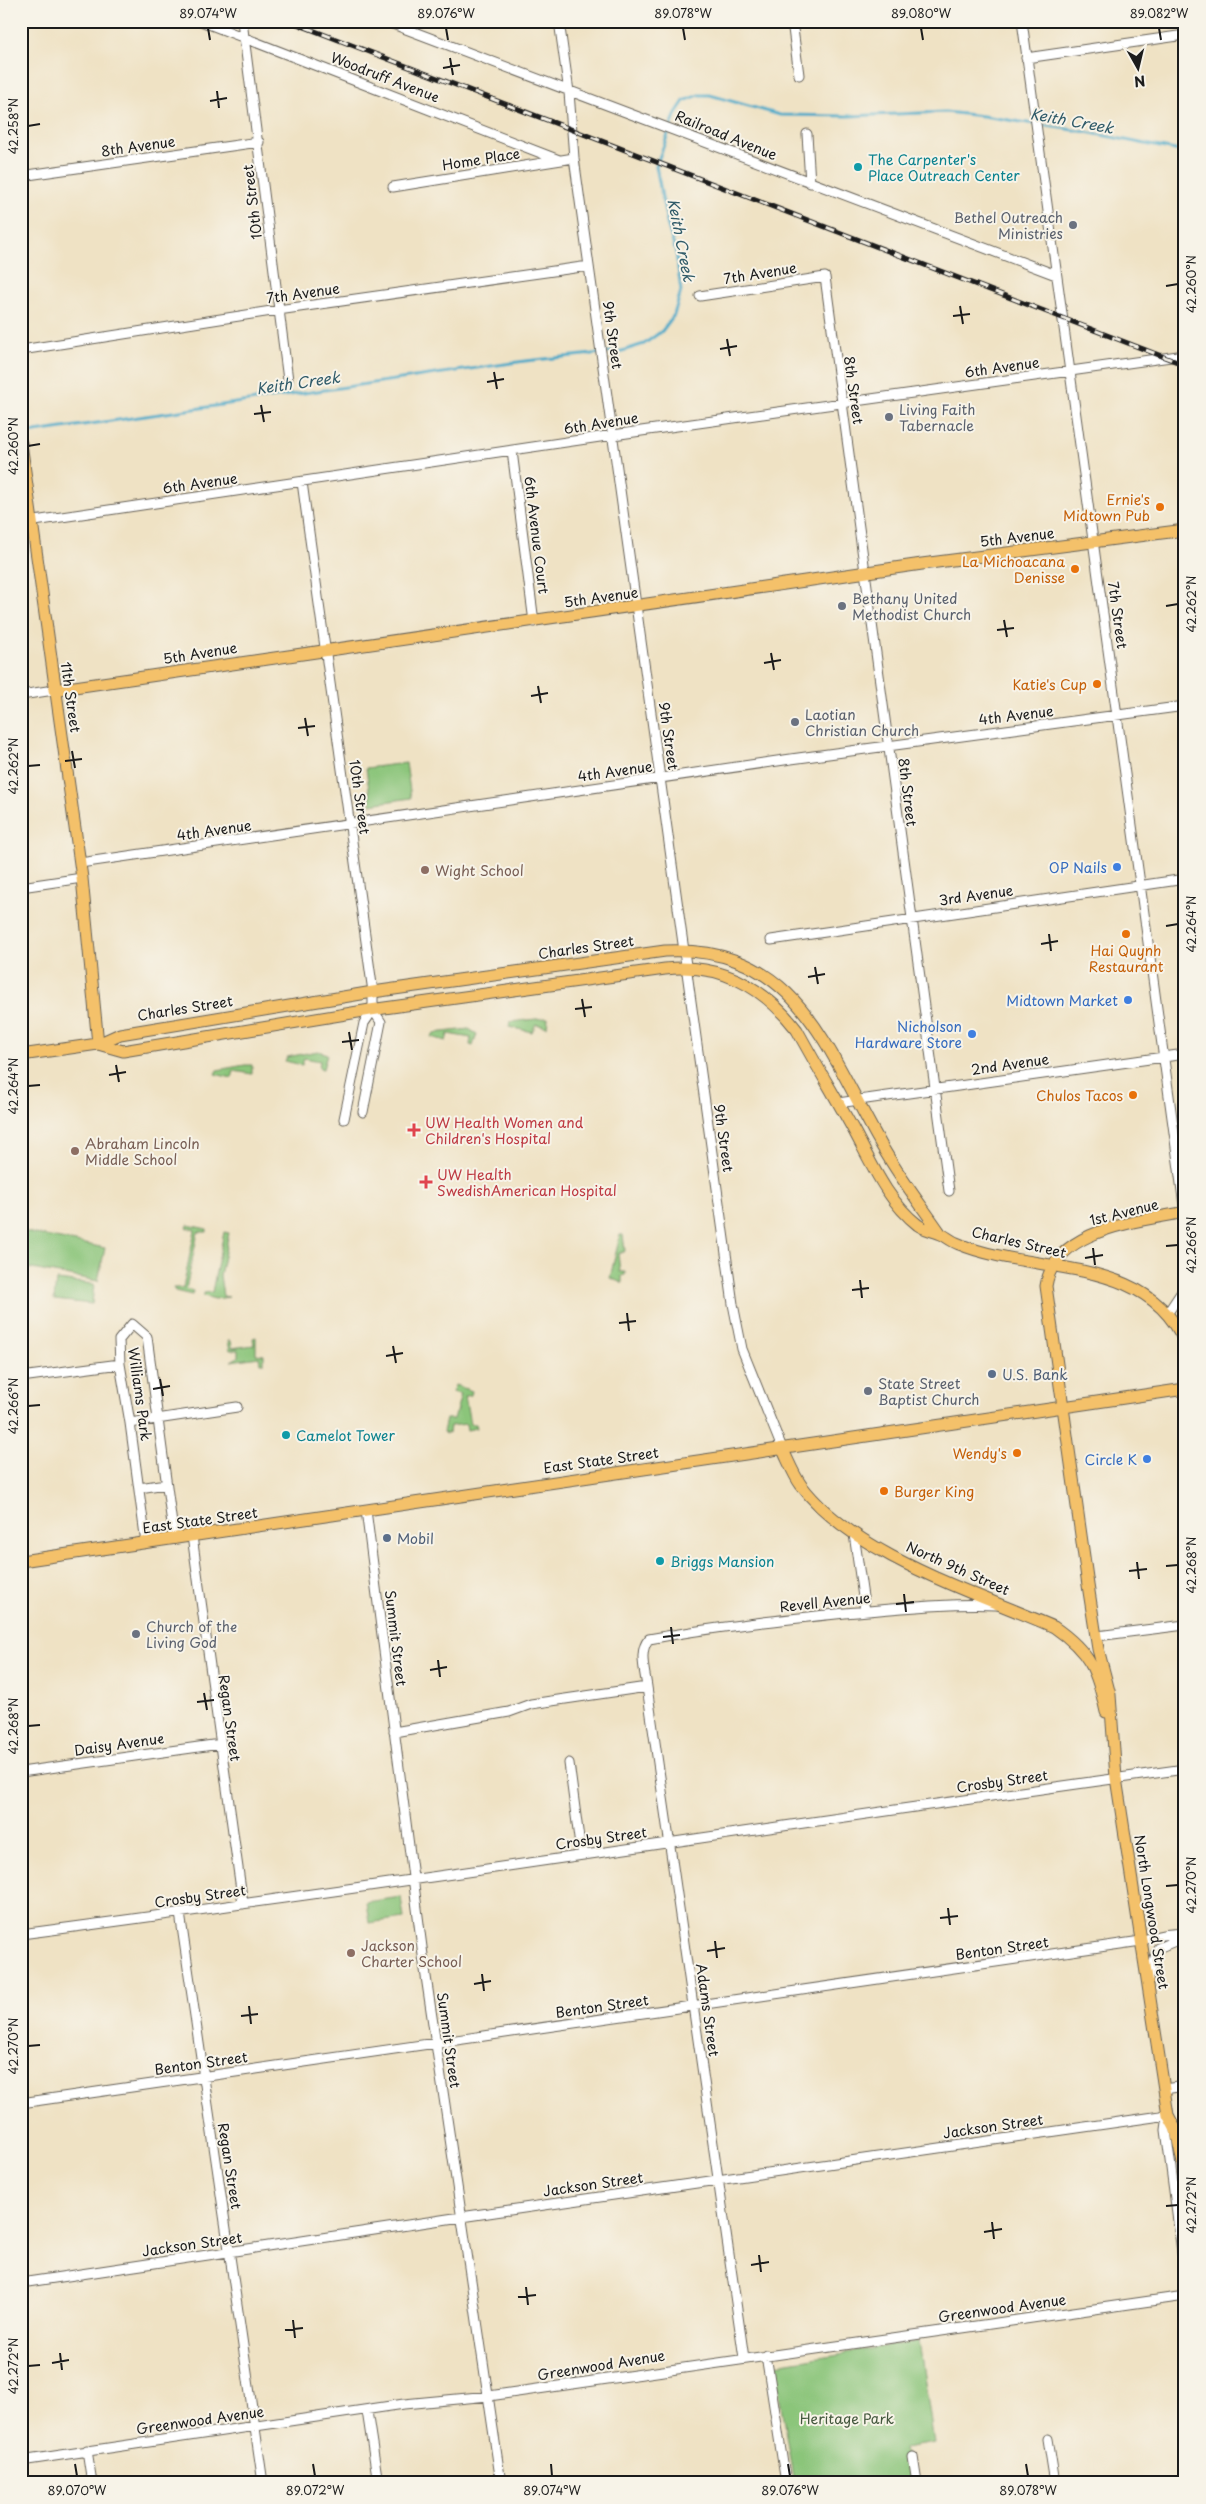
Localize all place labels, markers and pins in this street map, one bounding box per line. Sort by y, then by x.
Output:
place label: The Carpenter's Place Outreach Center [868,149,1020,186]
marker: The Carpenter's Place Outreach Center [852,161,864,173]
place label: Bethel Outreach Ministries [954,207,1063,244]
marker: Bethel Outreach Ministries [1067,219,1079,231]
place label: Living Faith Tabernacle [899,399,975,436]
marker: Living Faith Tabernacle [883,411,895,423]
place label: Ernie's Midtown Pub [1063,489,1150,526]
marker: Ernie's Midtown Pub [1154,501,1166,513]
place label: La Michoacana Denisse [962,551,1065,588]
marker: La Michoacana Denisse [1069,563,1081,575]
place label: Bethany United Methodist Church [852,588,971,625]
marker: Bethany United Methodist Church [836,600,848,612]
place label: Katie's Cup [1012,674,1087,695]
marker: Katie's Cup [1091,678,1103,690]
place label: Laotian Christian Church [805,704,919,741]
marker: Laotian Christian Church [789,716,801,728]
place label: OP Nails [1049,857,1107,878]
place label: Wight School [435,860,524,881]
marker: OP Nails [1111,861,1123,873]
marker: Wight School [419,864,431,876]
marker: Hai Quynh Restaurant [1120,928,1132,940]
place label: Hai Quynh Restaurant [1089,940,1164,977]
place label: Midtown Market [1006,990,1118,1011]
marker: Midtown Market [1122,994,1134,1006]
place label: Nicholson Hardware Store [855,1016,962,1053]
marker: Nicholson Hardware Store [966,1028,978,1040]
place label: Chulos Tacos [1036,1085,1123,1106]
marker: Chulos Tacos [1127,1089,1139,1101]
place label: UW Health Women and Children's Hospital [425,1112,584,1149]
marker: UW Health Women and Children's Hospital [407,1123,421,1137]
place label: Abraham Lincoln Middle School [85,1133,200,1170]
marker: Abraham Lincoln Middle School [69,1145,81,1157]
place label: UW Health SwedishAmerican Hospital [437,1164,617,1201]
marker: UW Health SwedishAmerican Hospital [419,1175,433,1189]
place label: U.S. Bank [1002,1364,1068,1385]
marker: U.S. Bank [986,1368,998,1380]
place label: State Street Baptist Church [878,1373,979,1410]
marker: State Street Baptist Church [862,1385,874,1397]
place label: Camelot Tower [296,1425,395,1446]
marker: Camelot Tower [280,1429,292,1441]
place label: Wendy's [952,1443,1007,1464]
marker: Wendy's [1011,1447,1023,1459]
place label: Circle K [1084,1449,1137,1470]
marker: Circle K [1141,1453,1153,1465]
place label: Burger King [894,1481,974,1502]
marker: Burger King [878,1485,890,1497]
place label: Mobil [397,1528,434,1549]
marker: Mobil [381,1532,393,1544]
place label: Briggs Mansion [670,1551,775,1572]
marker: Briggs Mansion [654,1555,666,1567]
place label: Church of the Living God [146,1616,237,1653]
marker: Church of the Living God [130,1628,142,1640]
place label: Jackson Charter School [361,1935,462,1972]
marker: Jackson Charter School [345,1947,357,1959]

